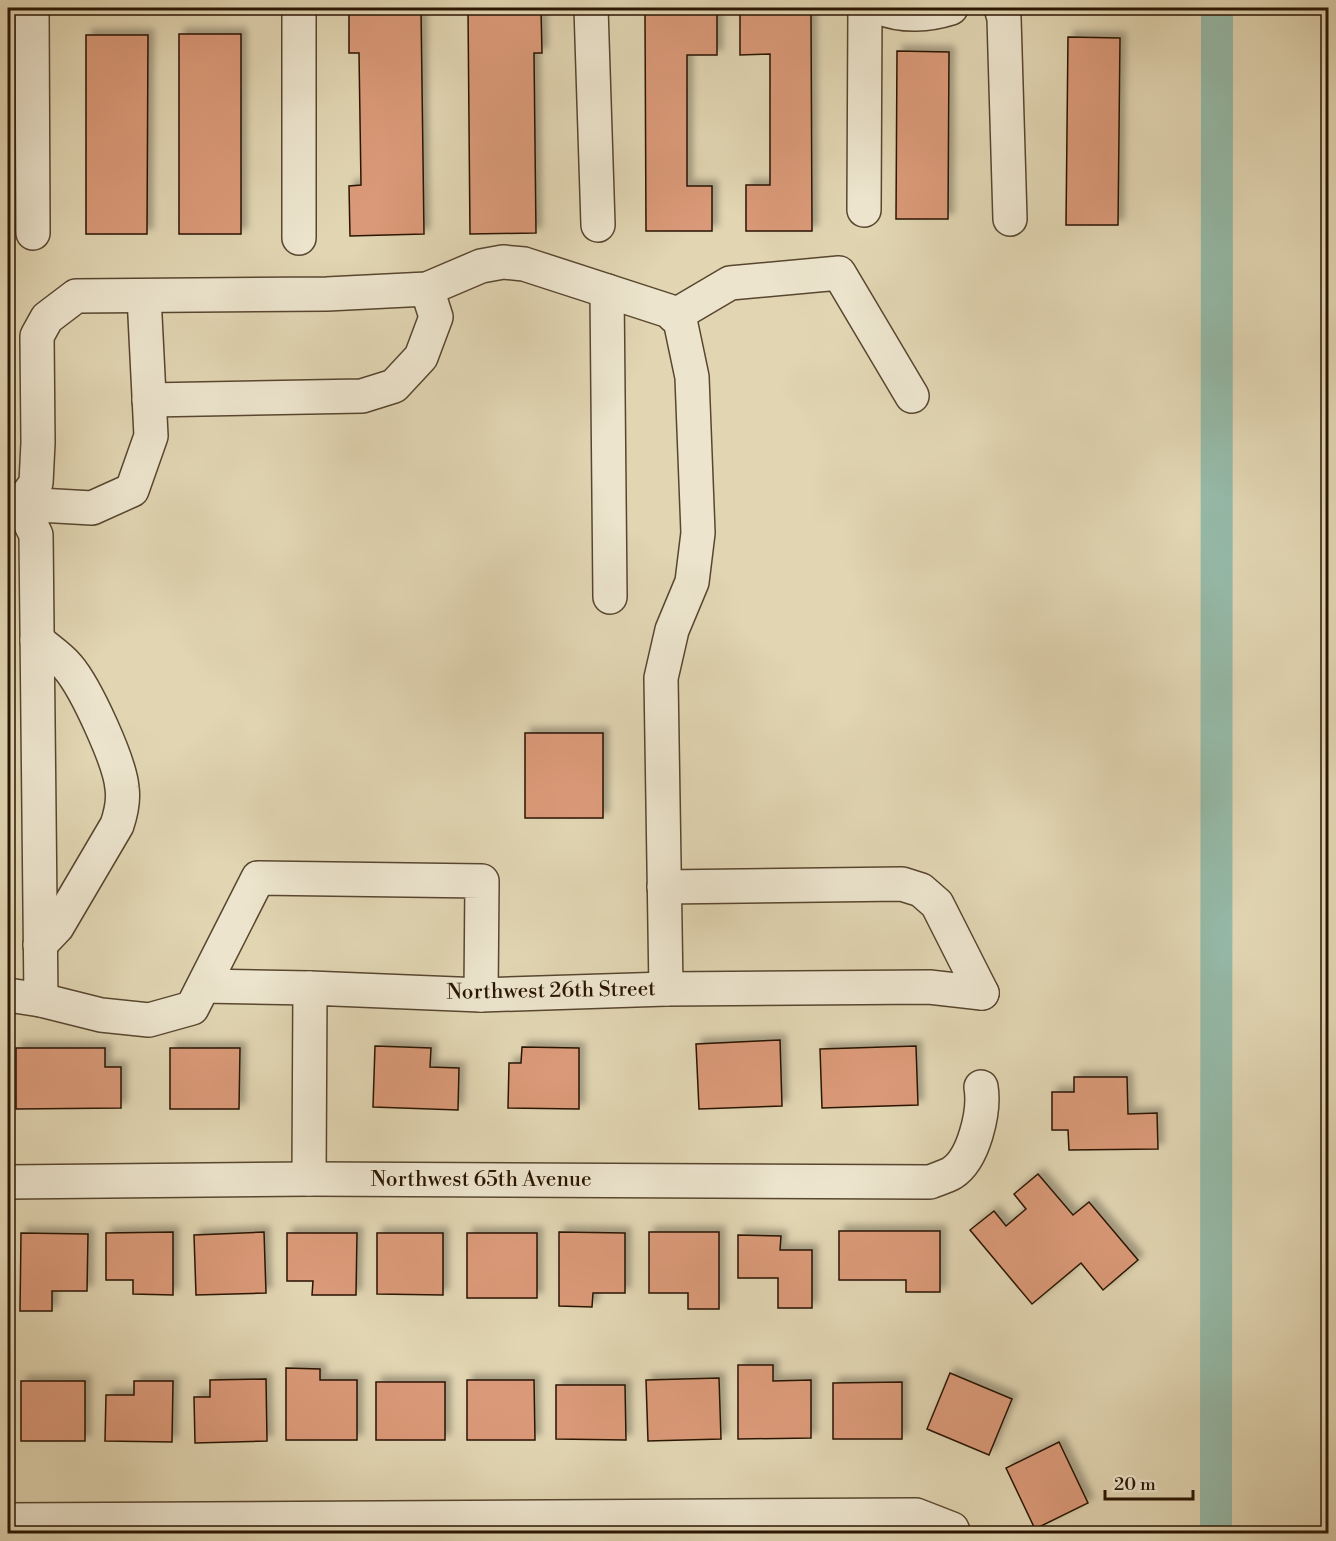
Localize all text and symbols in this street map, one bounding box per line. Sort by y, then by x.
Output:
street label: Northwest 26th Street [446,976,656,1006]
street label: Northwest 65th Avenue [370,1167,592,1193]
scale bar [1105,1463,1194,1501]
text: 20 m [1114,1473,1156,1496]

